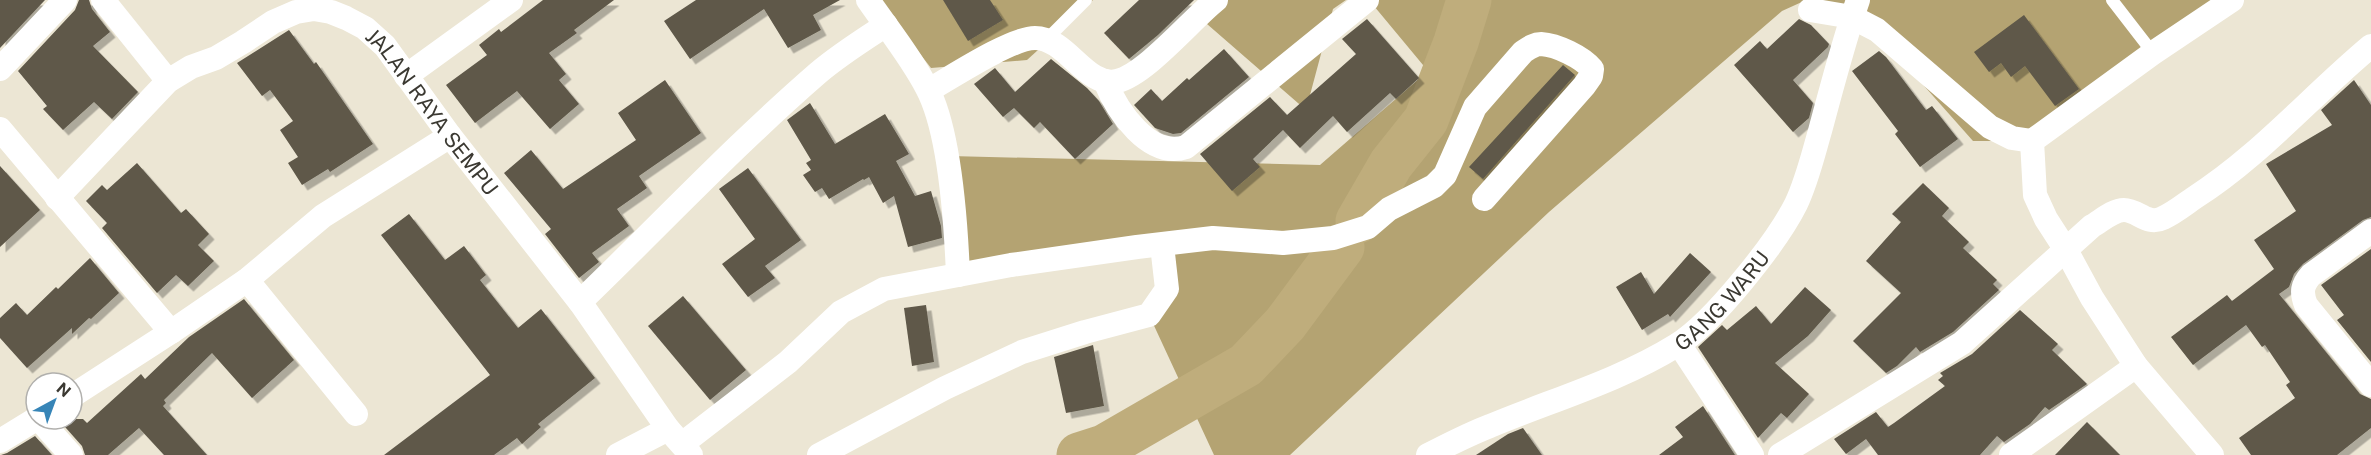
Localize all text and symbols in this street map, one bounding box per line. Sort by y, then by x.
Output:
street label: JALAN RAYA SEMPU [361,23,504,200]
street label: GANG WARU [1670,246,1774,356]
north arrow [24,371,84,431]
text: N [53,379,74,401]

